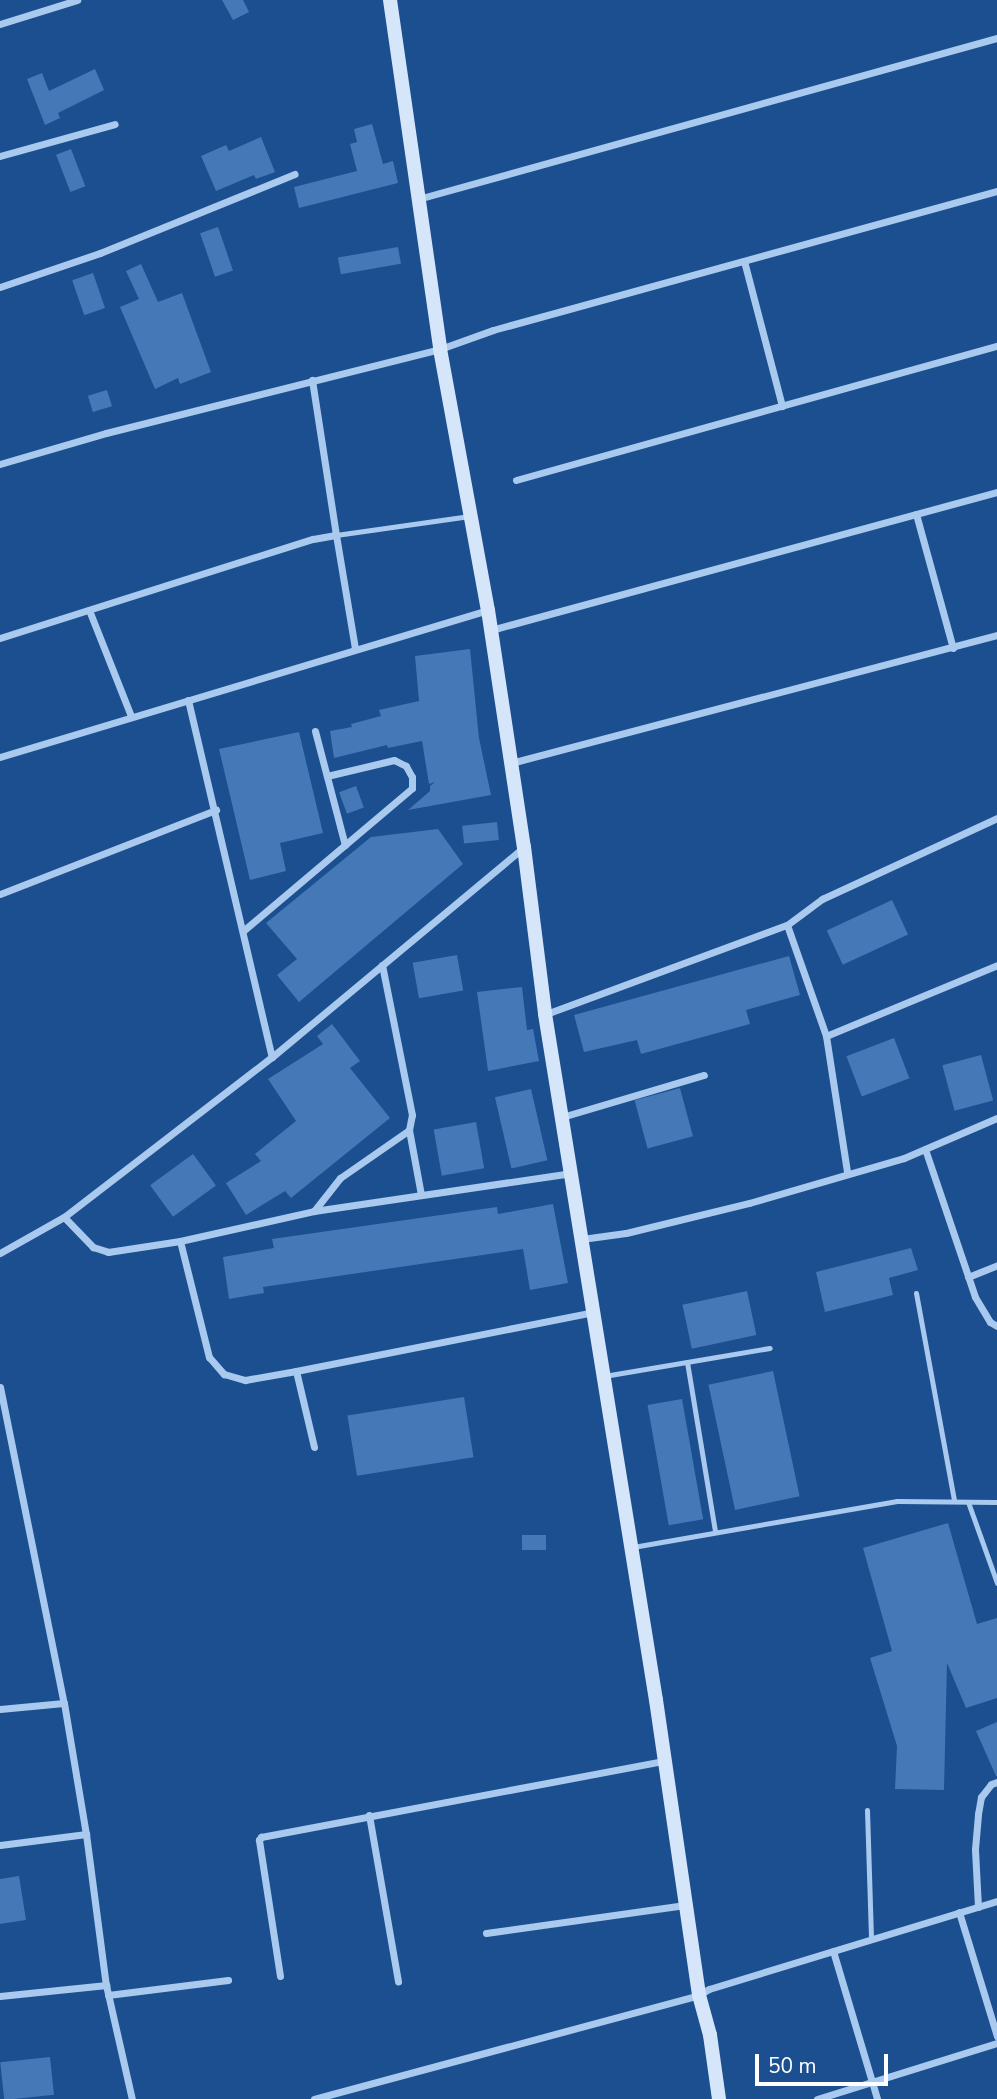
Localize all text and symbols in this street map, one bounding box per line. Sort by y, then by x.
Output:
scale bar [759,2039,892,2084]
text: 50 m [768,2052,817,2080]

